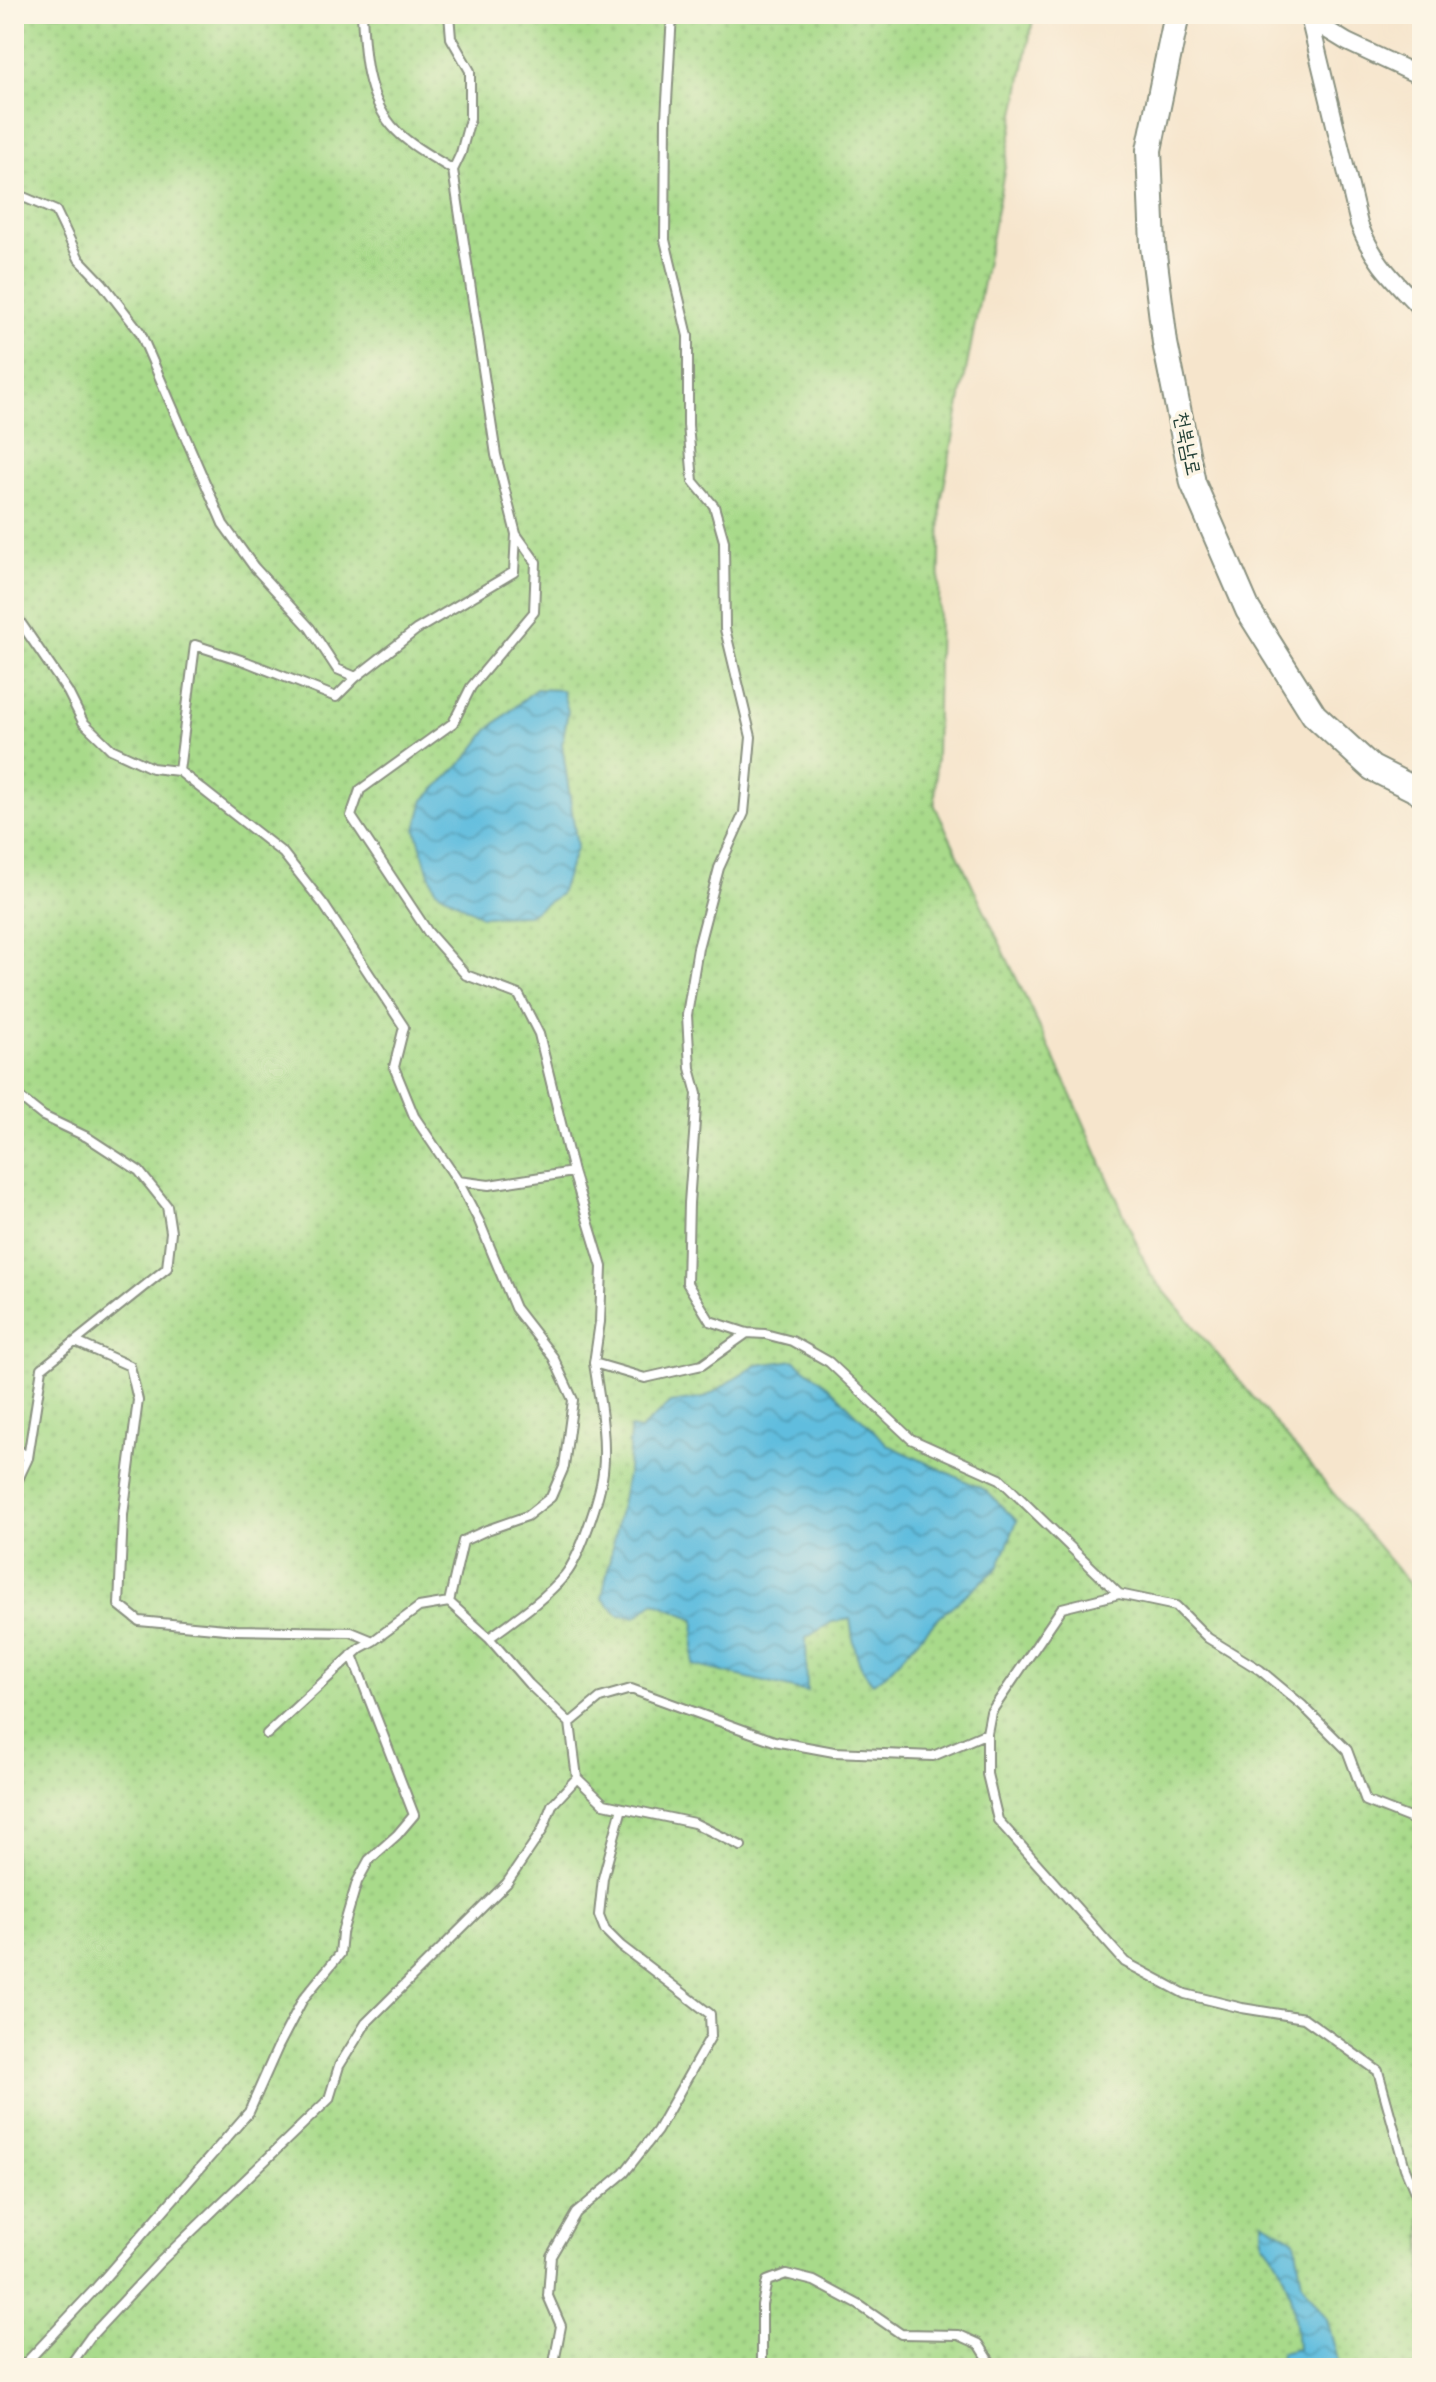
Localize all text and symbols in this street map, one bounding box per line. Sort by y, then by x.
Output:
street label: 천북남로 [1164,409,1208,479]

